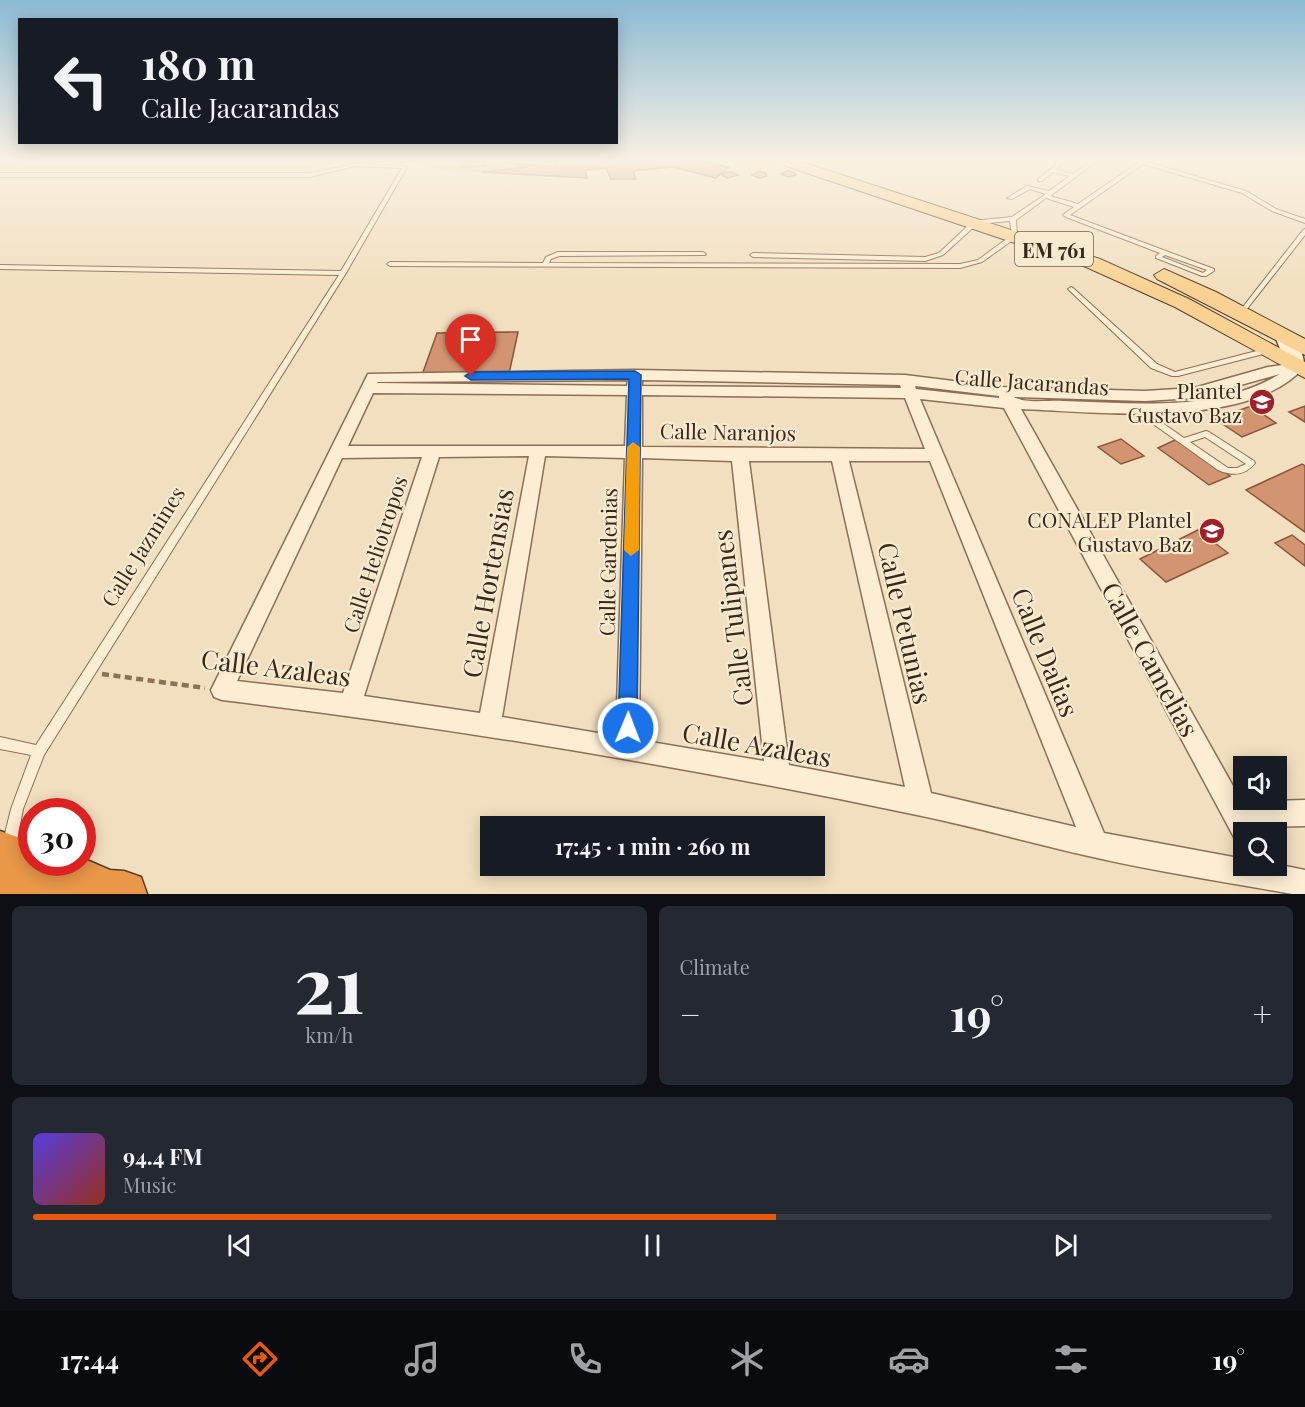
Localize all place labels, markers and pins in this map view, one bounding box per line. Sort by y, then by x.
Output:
pin [445,314,496,376]
place label: Plantel Gustavo Baz [1128,376,1242,428]
school or university icon: Plantel Gustavo Baz [1247,387,1277,417]
place label: CONALEP Plantel Gustavo Baz [1027,505,1192,557]
school or university icon: CONALEP Plantel Gustavo Baz [1197,516,1227,546]

